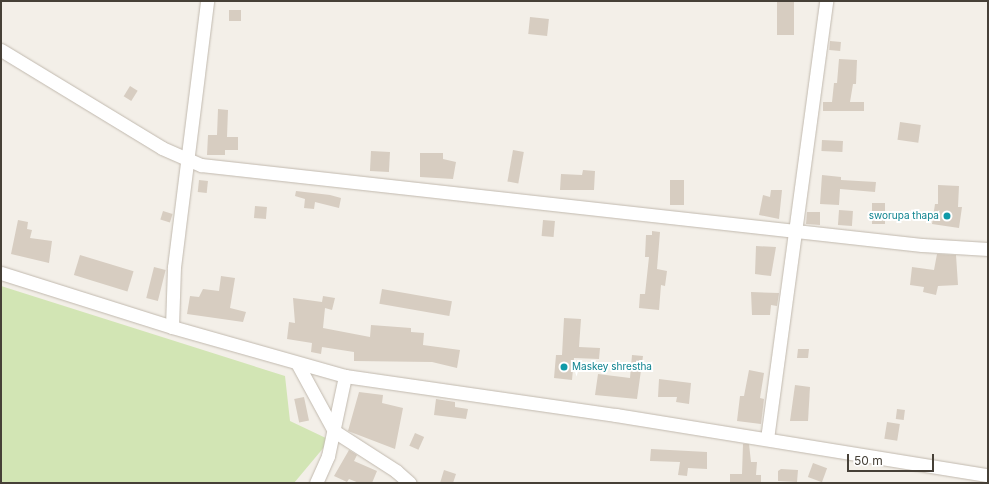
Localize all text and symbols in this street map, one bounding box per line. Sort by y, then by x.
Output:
place label: sworupa thapa [869,210,939,222]
marker: sworupa thapa [942,211,952,221]
place label: Maskey shrestha [572,361,652,373]
marker: Maskey shrestha [559,362,569,372]
scale bar [849,446,936,472]
text: 50 m [854,453,883,468]

